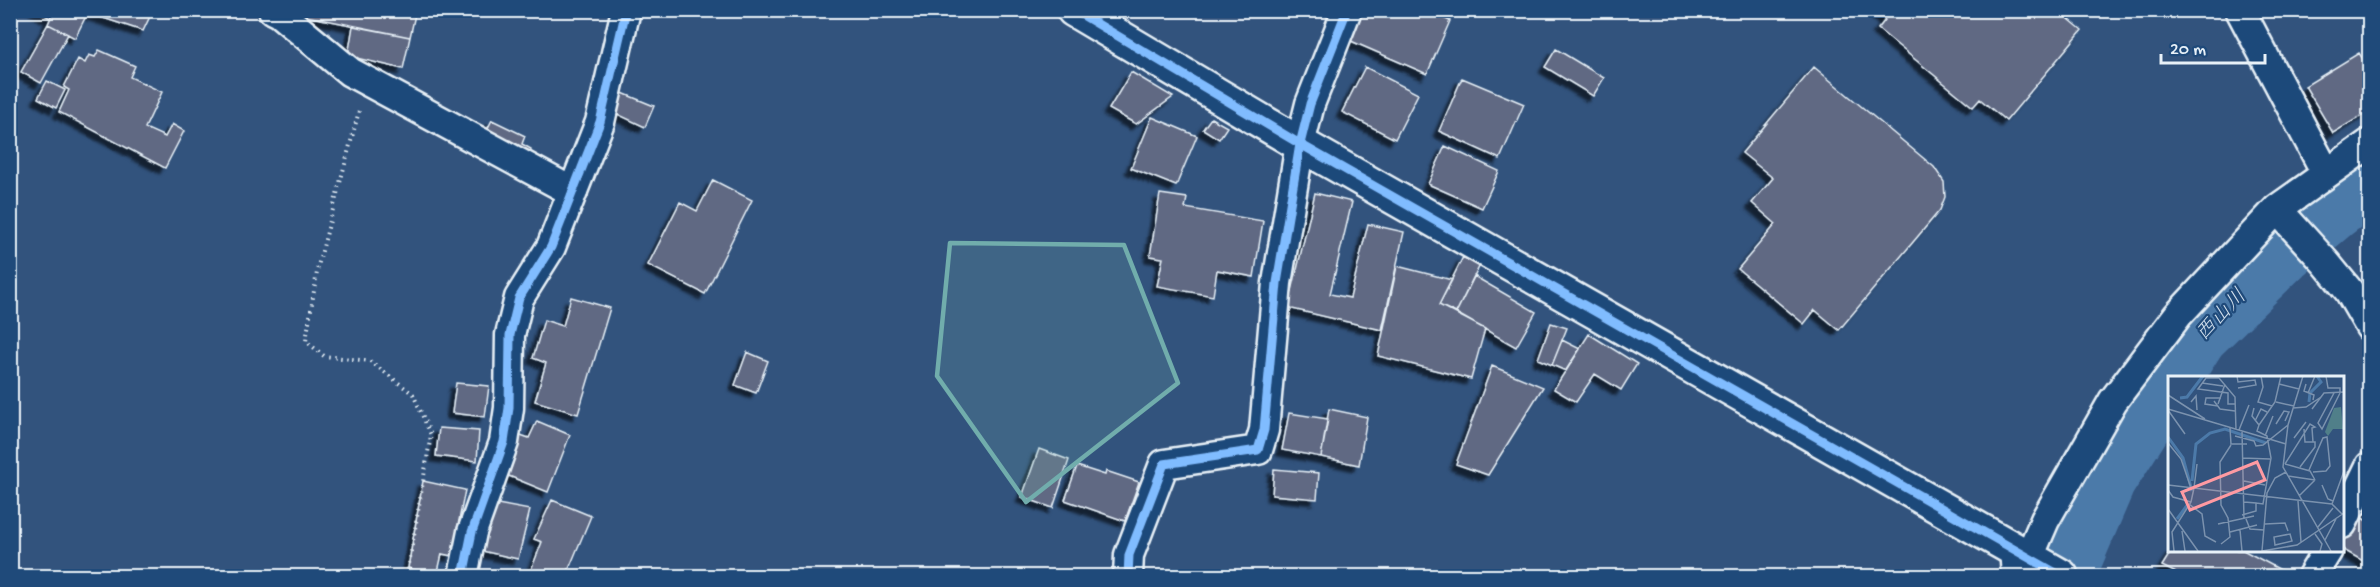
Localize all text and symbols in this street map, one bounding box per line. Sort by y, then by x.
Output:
scale bar [2161,27,2264,65]
text: 20 m [2170,40,2206,61]
water label: 西山川 [2191,284,2253,348]
inset map [2168,376,2344,551]

